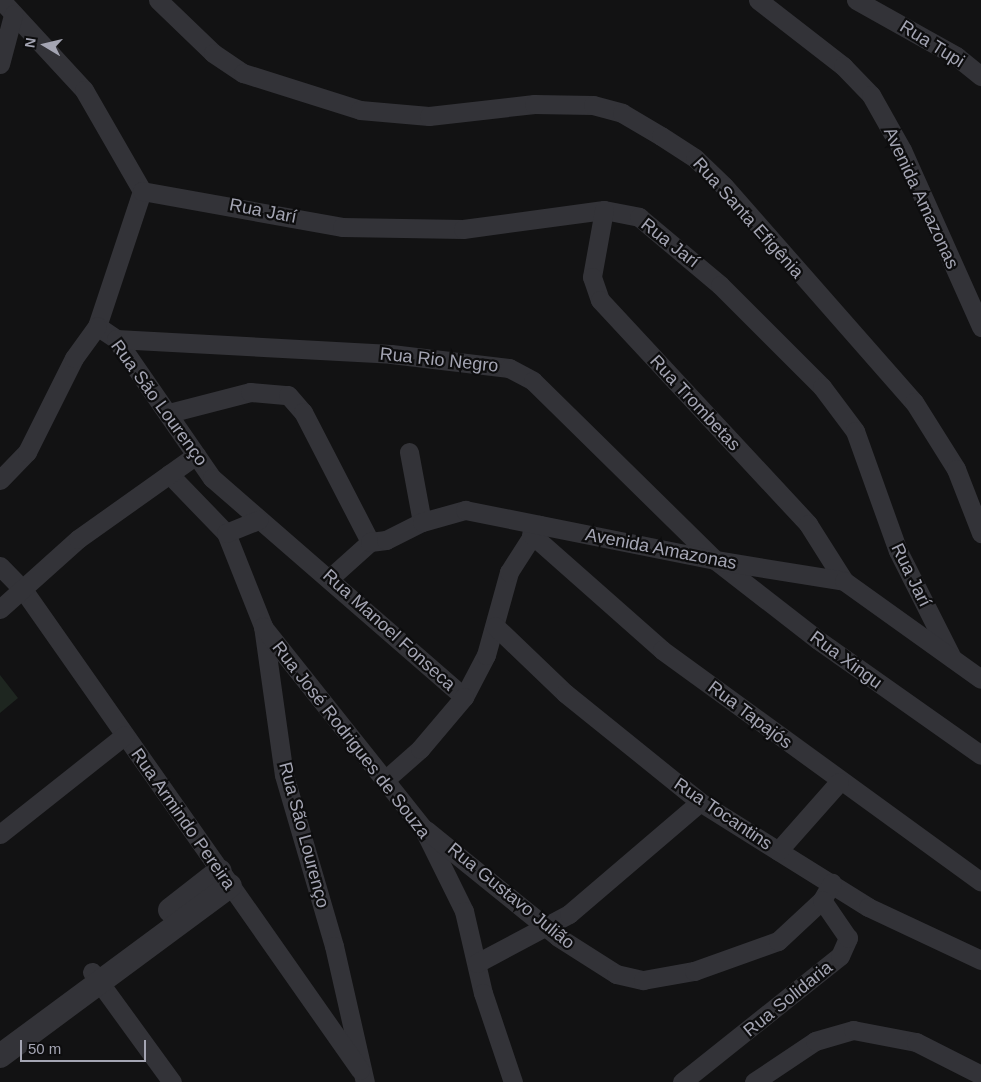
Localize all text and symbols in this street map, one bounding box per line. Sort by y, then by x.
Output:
street label: Rua Tupi [896,16,968,72]
north arrow [20,20,70,70]
text: N [21,36,39,49]
street label: Avenida Amazonas [879,123,963,273]
street label: Rua Santa Efigênia [688,153,808,283]
street label: Rua Jarí [228,194,298,228]
street label: Rua Jarí [637,214,703,272]
street label: Rua São Lourenço [106,336,212,470]
street label: Rua Rio Negro [379,343,499,377]
street label: Rua Trombetas [645,351,745,455]
street label: Avenida Amazonas [583,524,739,574]
street label: Rua Jarí [886,540,936,610]
street label: Rua Manoel Fonseca [318,565,460,695]
street label: Rua Xingu [806,627,886,693]
street label: Rua José Rodrigues de Souza [267,637,435,843]
street label: Rua Tapajós [704,676,796,754]
street label: Rua Armindo Pereira [126,744,240,894]
street label: Rua São Lourenço [274,760,334,910]
street label: Rua Tocantins [670,773,776,855]
street label: Rua Gustavo Julião [443,838,579,954]
street label: Rua Solidaria [739,957,837,1041]
scale bar [22,1030,149,1062]
text: 50 m [28,1040,61,1057]

